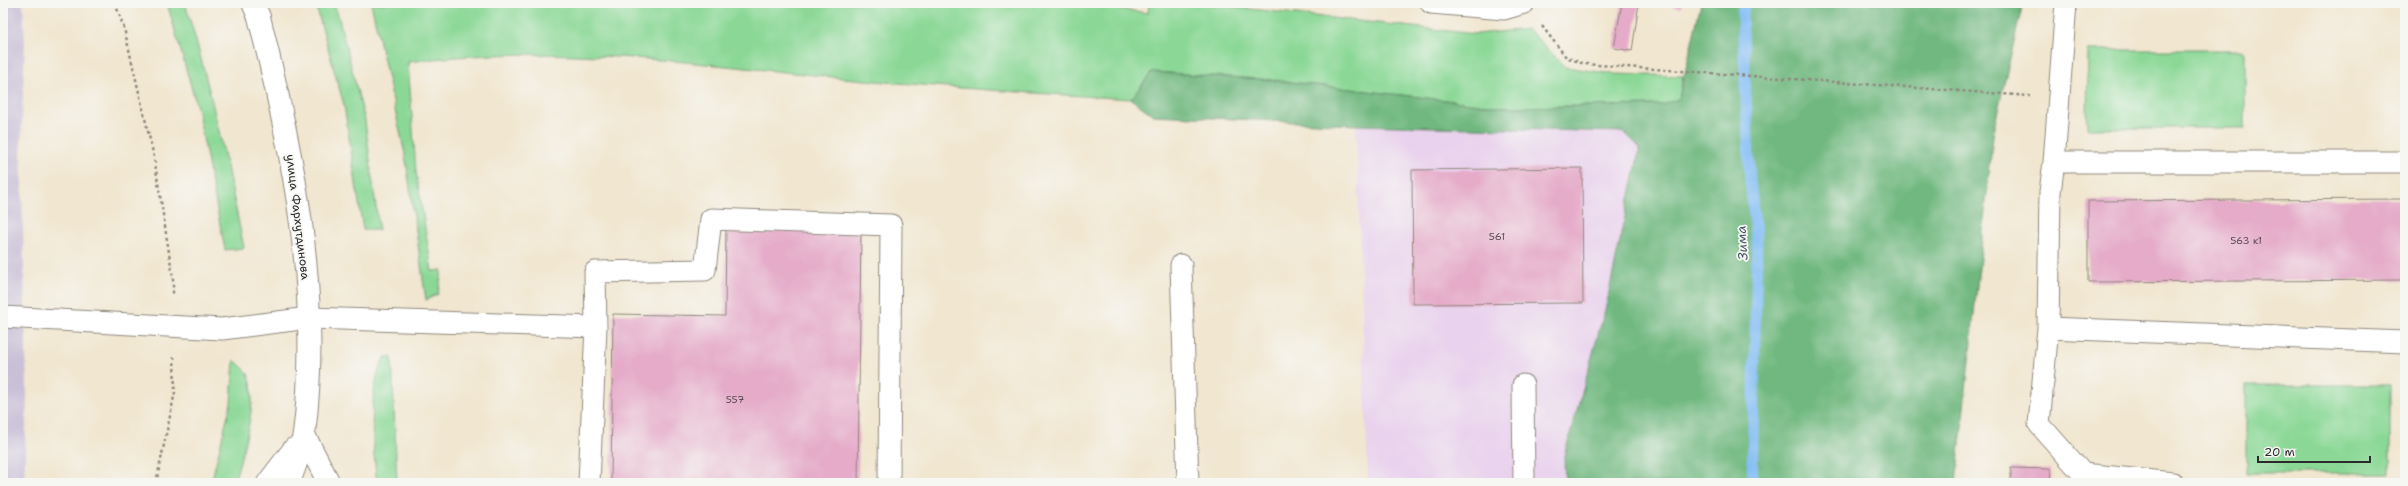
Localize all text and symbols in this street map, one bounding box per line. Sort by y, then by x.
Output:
street label: улица Фархутдинова [282,153,314,281]
water label: Зима [1733,225,1751,261]
house number: 561 [1489,230,1505,243]
house number: 563 к1 [2230,234,2262,247]
house number: 557 [726,393,744,406]
scale bar [2258,438,2370,464]
text: 20 m [2264,444,2295,460]

